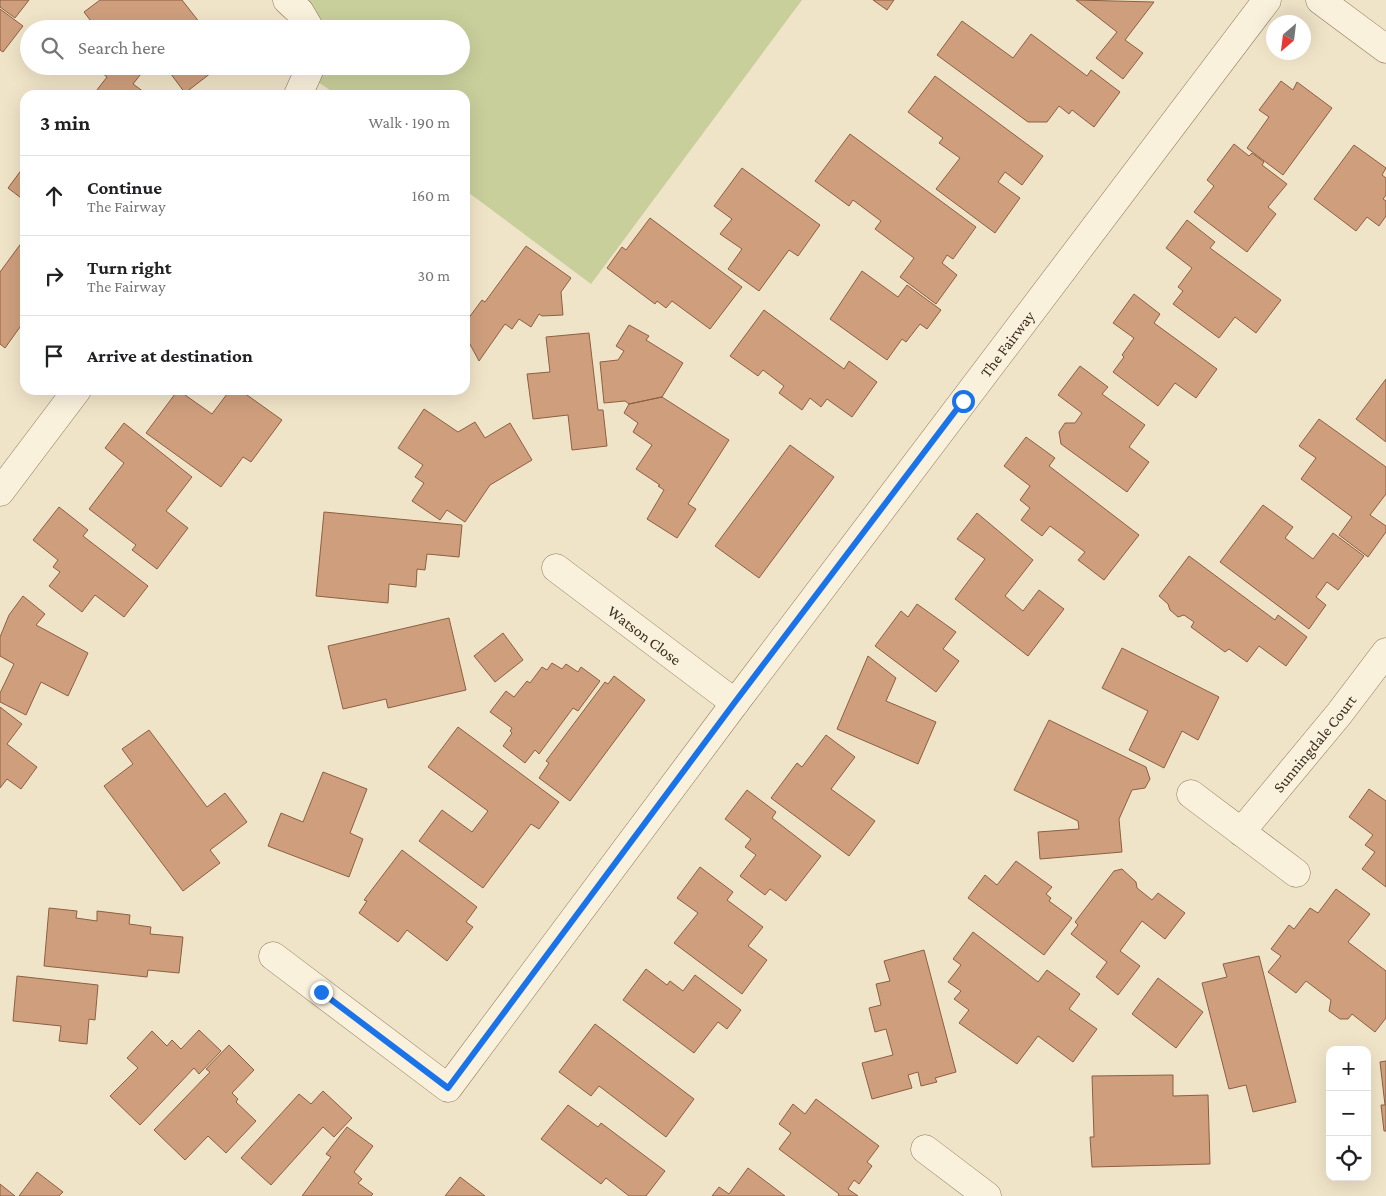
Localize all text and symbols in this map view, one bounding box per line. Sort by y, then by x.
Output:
north arrow [1266,15,1311,60]
search box [20,20,470,75]
icon: search [38,34,66,62]
text: Search here [78,37,165,58]
text: 3 min [40,111,90,135]
text: Walk · 190 m [369,114,450,131]
text: Continue [87,177,162,198]
icon: ahead [40,182,68,210]
text: 160 m [412,187,450,204]
text: The Fairway [87,198,166,215]
text: Turn right [87,257,172,278]
icon: right [40,262,68,290]
text: 30 m [418,267,450,284]
text: The Fairway [87,278,166,295]
street label: The Fairway [976,307,1039,380]
icon: arrive [40,342,68,370]
text: Arrive at destination [87,345,253,366]
route start [952,390,975,413]
street label: Watson Close [605,602,685,668]
street label: Sunningdale Court [1269,691,1359,795]
route end [310,981,333,1004]
map controls [1326,1046,1371,1181]
button: + [1326,1046,1371,1091]
button: − [1326,1091,1371,1136]
button: locate [1326,1136,1371,1181]

